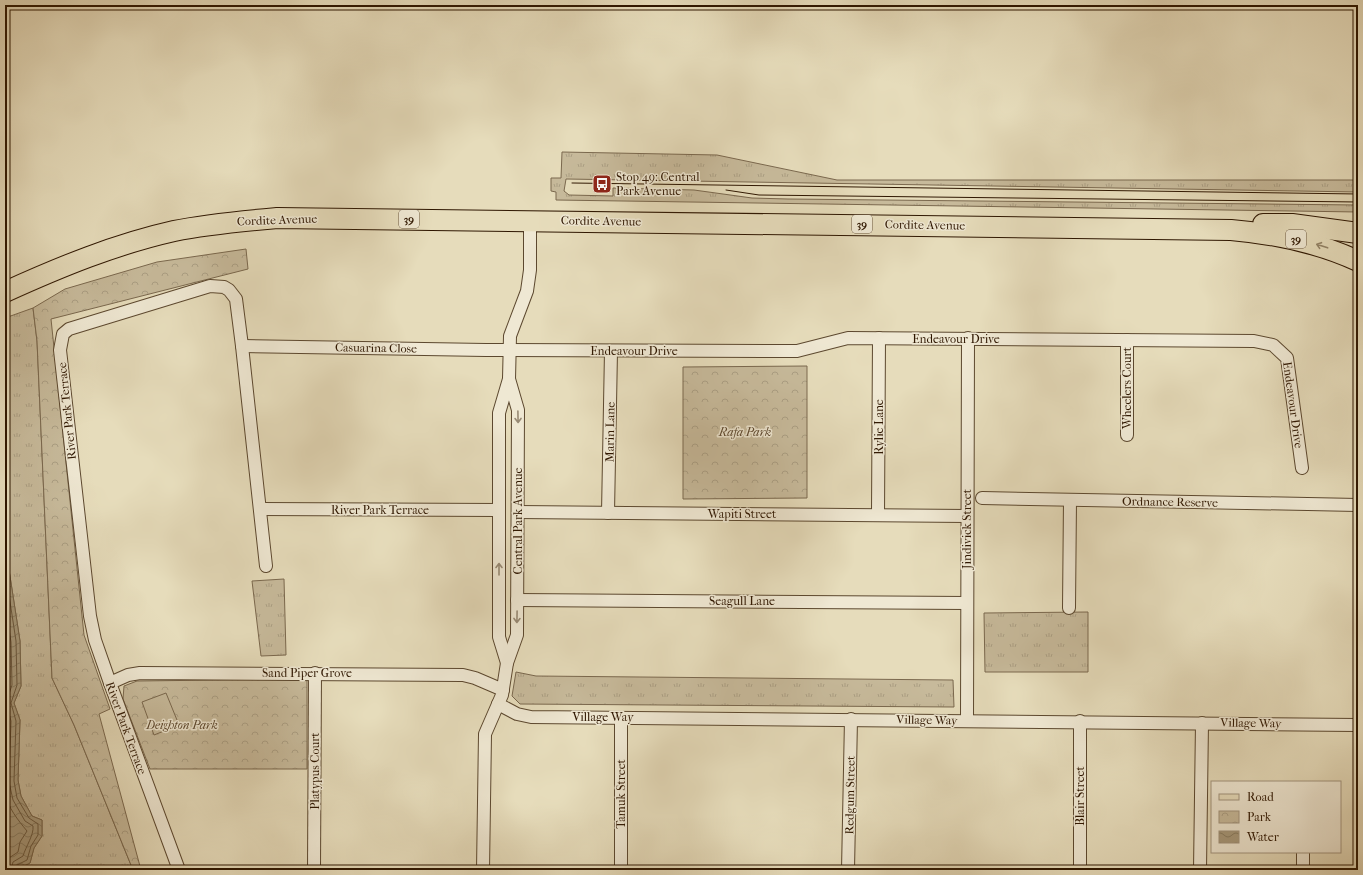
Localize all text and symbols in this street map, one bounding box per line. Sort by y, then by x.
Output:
place label: Stop 49: Central Park Avenue [616,170,700,198]
bus stop icon: Stop 49: Central Park Avenue [591,173,613,195]
road number: 39 [399,210,419,228]
street label: Cordite Avenue [236,212,318,228]
street label: Cordite Avenue [561,213,641,229]
road number: 39 [852,215,872,233]
street label: Cordite Avenue [885,217,965,233]
road number: 39 [1286,230,1306,248]
one-way arrow [1316,242,1329,249]
street label: Endeavour Drive [912,332,1000,346]
street label: Casuarina Close [335,340,417,356]
street label: Endeavour Drive [590,344,678,358]
street label: Wheelers Court [1120,346,1134,430]
street label: Endeavour Drive [1280,361,1306,449]
street label: River Park Terrace [55,362,79,460]
street label: Rylie Lane [872,399,886,455]
street label: Marin Lane [602,402,618,462]
one-way arrow [514,410,522,423]
park label: Rafa Park [718,425,771,439]
street label: Central Park Avenue [511,468,525,574]
street label: Jindivick Street [960,488,974,570]
street label: Ordnance Reserve [1122,494,1218,510]
street label: River Park Terrace [331,503,429,517]
street label: Wapiti Street [707,507,777,521]
one-way arrow [495,563,503,576]
street label: Seagull Lane [709,594,775,608]
one-way arrow [513,610,521,623]
street label: Sand Piper Grove [262,666,352,680]
street label: River Park Terrace [103,680,149,776]
street label: Village Way [571,710,634,724]
street label: Village Way [895,712,958,728]
street label: Village Way [1219,715,1282,731]
park label: Deighton Park [145,718,218,732]
street label: Platypus Court [308,732,322,810]
street label: Redgum Street [842,755,858,834]
street label: Tamuk Street [614,758,628,829]
street label: Blair Street [1073,766,1087,826]
legend [1211,781,1341,853]
text: Road [1247,790,1274,804]
text: Park [1247,810,1272,824]
text: Water [1246,830,1280,844]

